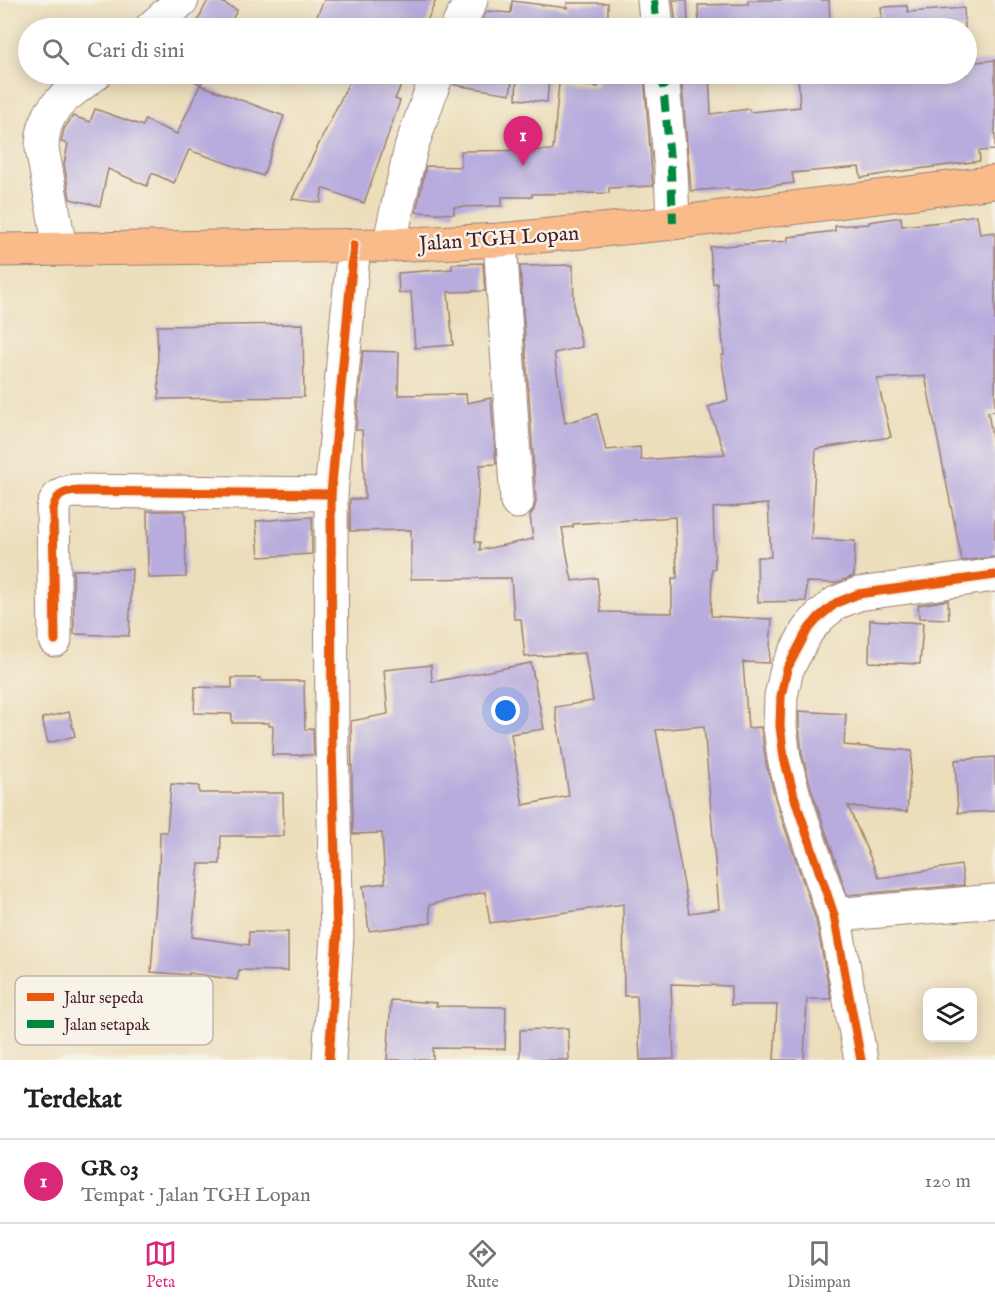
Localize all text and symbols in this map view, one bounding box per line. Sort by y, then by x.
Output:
search box [18,18,977,84]
icon: search [39,35,72,68]
text: Cari di sini [87,37,185,65]
pin: 1 [504,116,542,166]
street label: Jalan TGH Lopan [416,220,580,259]
your location [491,696,520,725]
legend [15,976,213,1045]
map controls [923,988,977,1042]
button: layers [923,988,977,1042]
text: Jalur sepeda [62,989,144,1009]
text: Jalan setapak [62,1016,150,1036]
text: Terdekat [24,1083,122,1116]
text: GR 03 [81,1155,139,1183]
text: 1 [40,1169,47,1194]
text: 120 m [925,1169,971,1194]
text: Tempat · Jalan TGH Lopan [81,1183,311,1208]
tab: Peta [144,1237,177,1293]
tab: Rute [466,1237,499,1293]
tab: Disimpan [787,1237,851,1293]

